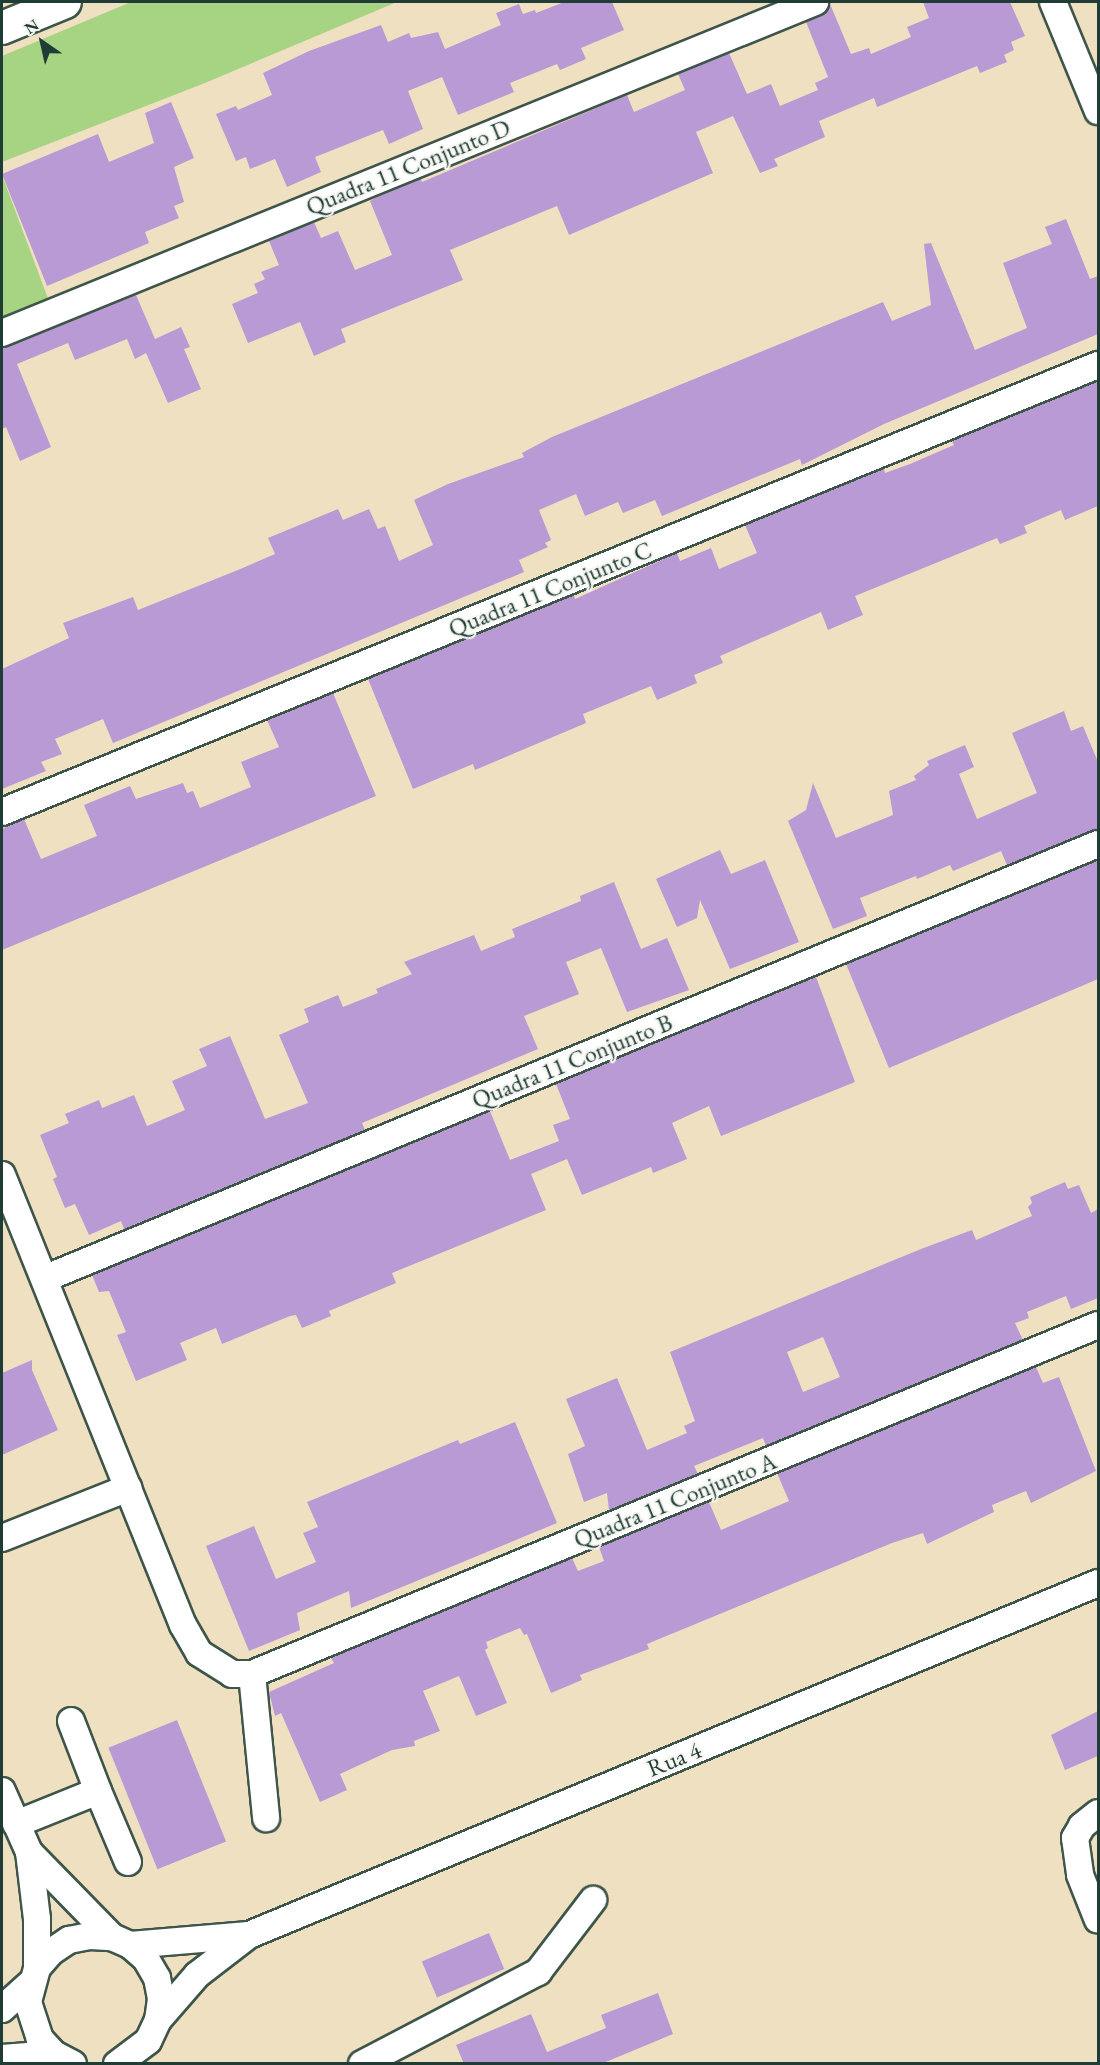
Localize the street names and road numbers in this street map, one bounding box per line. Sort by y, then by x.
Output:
street label: Quadra 11 Conjunto D [302,113,514,221]
street label: Quadra 11 Conjunto C [444,535,656,643]
street label: Quadra 11 Conjunto B [468,1008,676,1114]
street label: Quadra 11 Conjunto A [569,1446,781,1554]
street label: Rua 4 [643,1735,705,1783]

